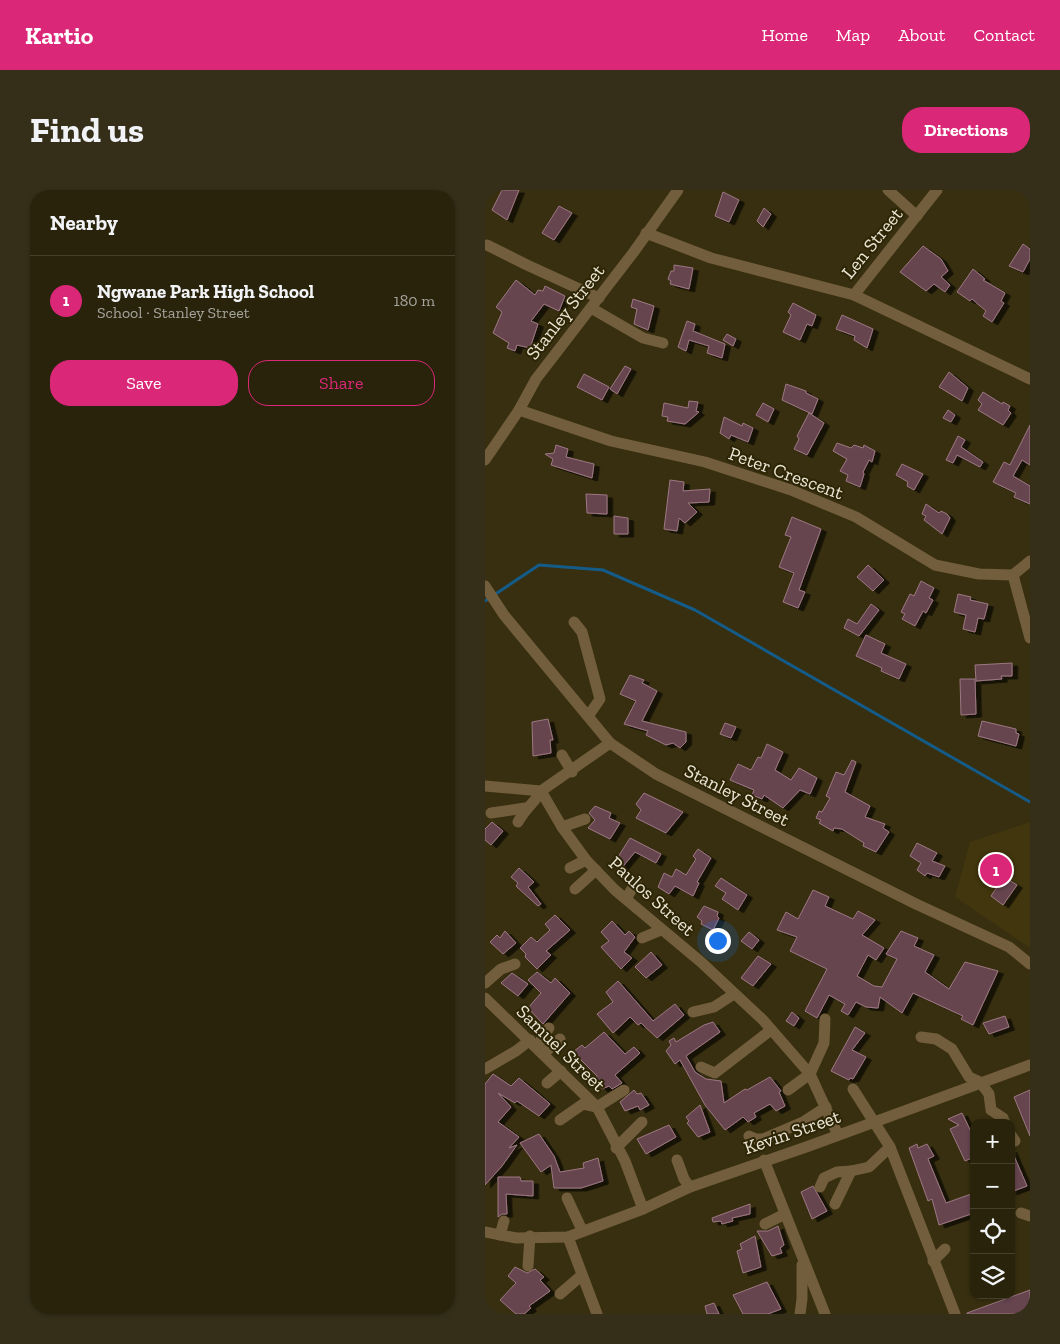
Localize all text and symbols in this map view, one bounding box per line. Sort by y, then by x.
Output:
text: Kartio [25,21,93,50]
text: Home [761,24,808,46]
text: Map [836,24,870,46]
text: About [898,24,945,46]
text: Contact [973,24,1035,46]
button: Directions [902,107,1030,153]
text: Find us [30,109,144,151]
street label: Len Street [836,203,908,283]
text: Nearby [50,210,118,235]
street label: Stanley Street [521,260,609,364]
text: Ngwane Park High School [97,280,314,303]
text: 1 [63,291,69,310]
text: 180 m [394,291,435,310]
text: School · Stanley Street [97,303,250,322]
button: Save [50,360,238,406]
button: Share [248,360,435,406]
street label: Peter Crescent [725,442,847,504]
street label: Stanley Street [681,759,793,831]
street label: Paulos Street [604,851,700,941]
pin: 1 [980,851,1012,889]
your location [705,928,731,954]
street label: Samuel Street [512,1000,610,1096]
street label: Kevin Street [741,1105,843,1159]
map controls [970,1119,1015,1299]
button: + [970,1119,1015,1164]
button: − [970,1164,1015,1209]
button: locate [970,1209,1015,1254]
button: layers [970,1254,1015,1299]

